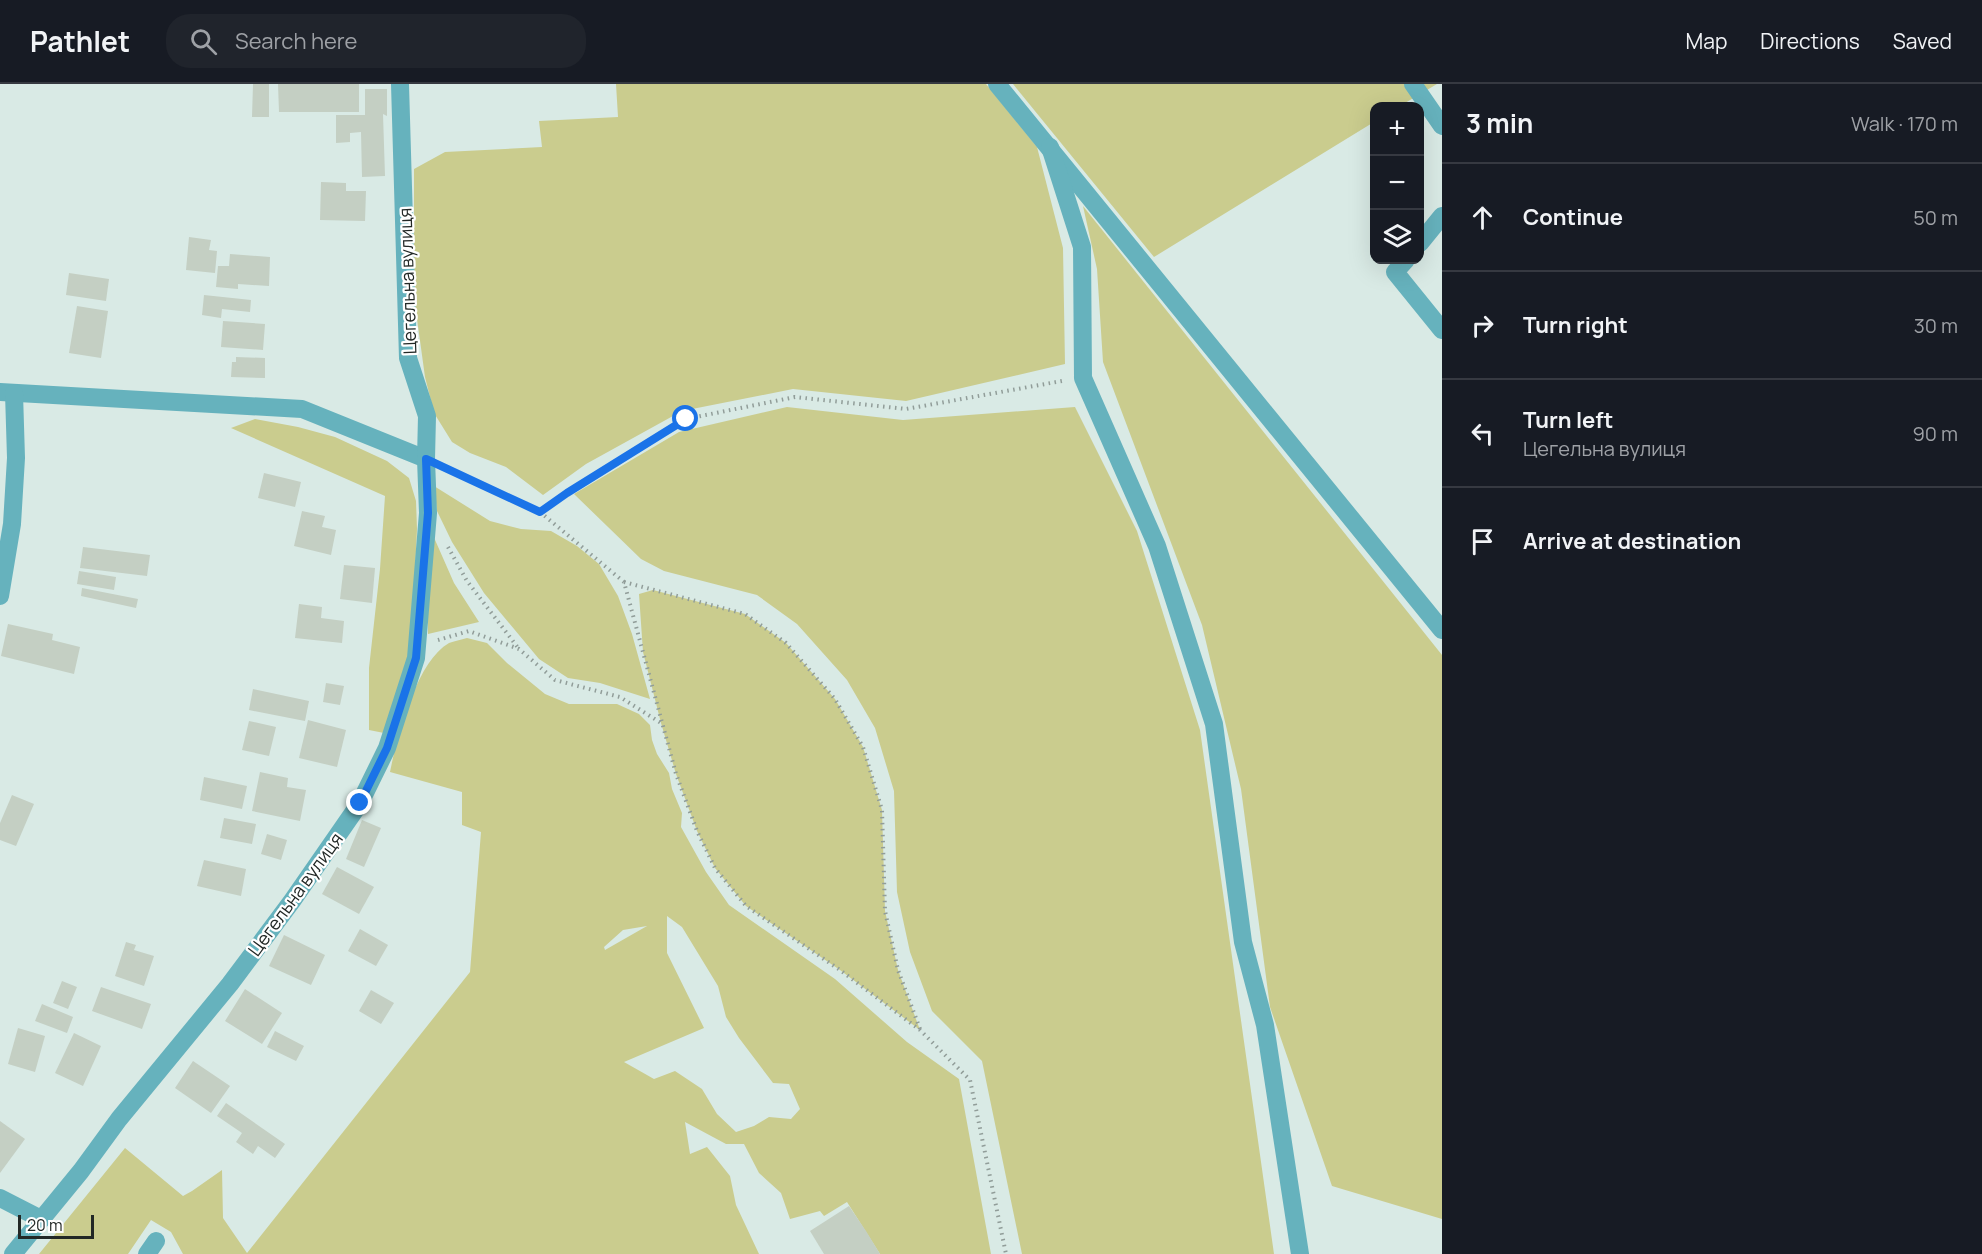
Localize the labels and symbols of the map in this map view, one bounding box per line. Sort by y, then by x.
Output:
street label: Цегельна вулиця [392,207,422,355]
route start [672,405,698,431]
route end [346,789,372,815]
street label: Цегельна вулиця [242,828,348,960]
scale bar [18,1212,94,1240]

